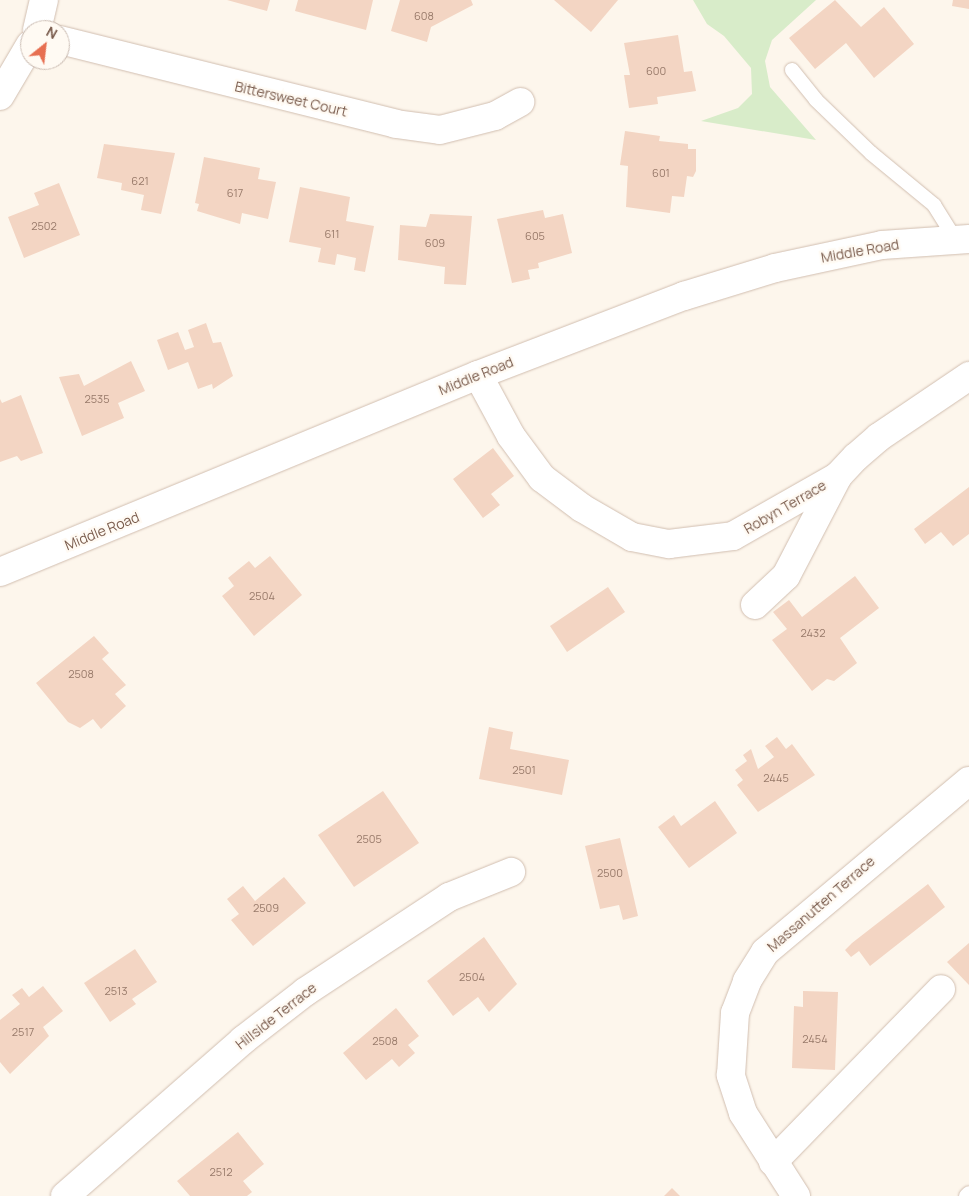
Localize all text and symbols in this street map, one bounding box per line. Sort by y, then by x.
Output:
house number: 608 [414,9,434,23]
north arrow [20,20,70,70]
text: N [43,22,61,43]
house number: 600 [646,64,666,78]
street label: Bittersweet Court [233,78,349,120]
house number: 601 [652,166,670,180]
house number: 621 [131,174,149,188]
house number: 617 [227,186,243,200]
house number: 2502 [31,219,57,233]
house number: 611 [324,227,340,241]
house number: 605 [525,229,545,243]
house number: 609 [425,236,445,250]
street label: Middle Road [820,236,900,266]
street label: Middle Road [436,353,516,399]
house number: 2535 [84,392,110,406]
street label: Robyn Terrace [741,477,829,537]
street label: Middle Road [62,508,142,554]
house number: 2504 [249,589,275,603]
house number: 2432 [801,626,825,640]
house number: 2508 [68,667,94,681]
house number: 2501 [512,763,536,777]
house number: 2445 [763,771,789,785]
house number: 2505 [356,832,382,846]
street label: Massanutten Terrace [764,853,878,955]
house number: 2500 [597,866,623,880]
house number: 2509 [253,901,279,915]
house number: 2504 [459,970,485,984]
street label: Hillside Terrace [232,979,320,1053]
house number: 2513 [105,984,127,998]
house number: 2517 [12,1025,34,1039]
house number: 2454 [802,1032,828,1046]
house number: 2508 [372,1034,398,1048]
house number: 2512 [209,1165,233,1179]

